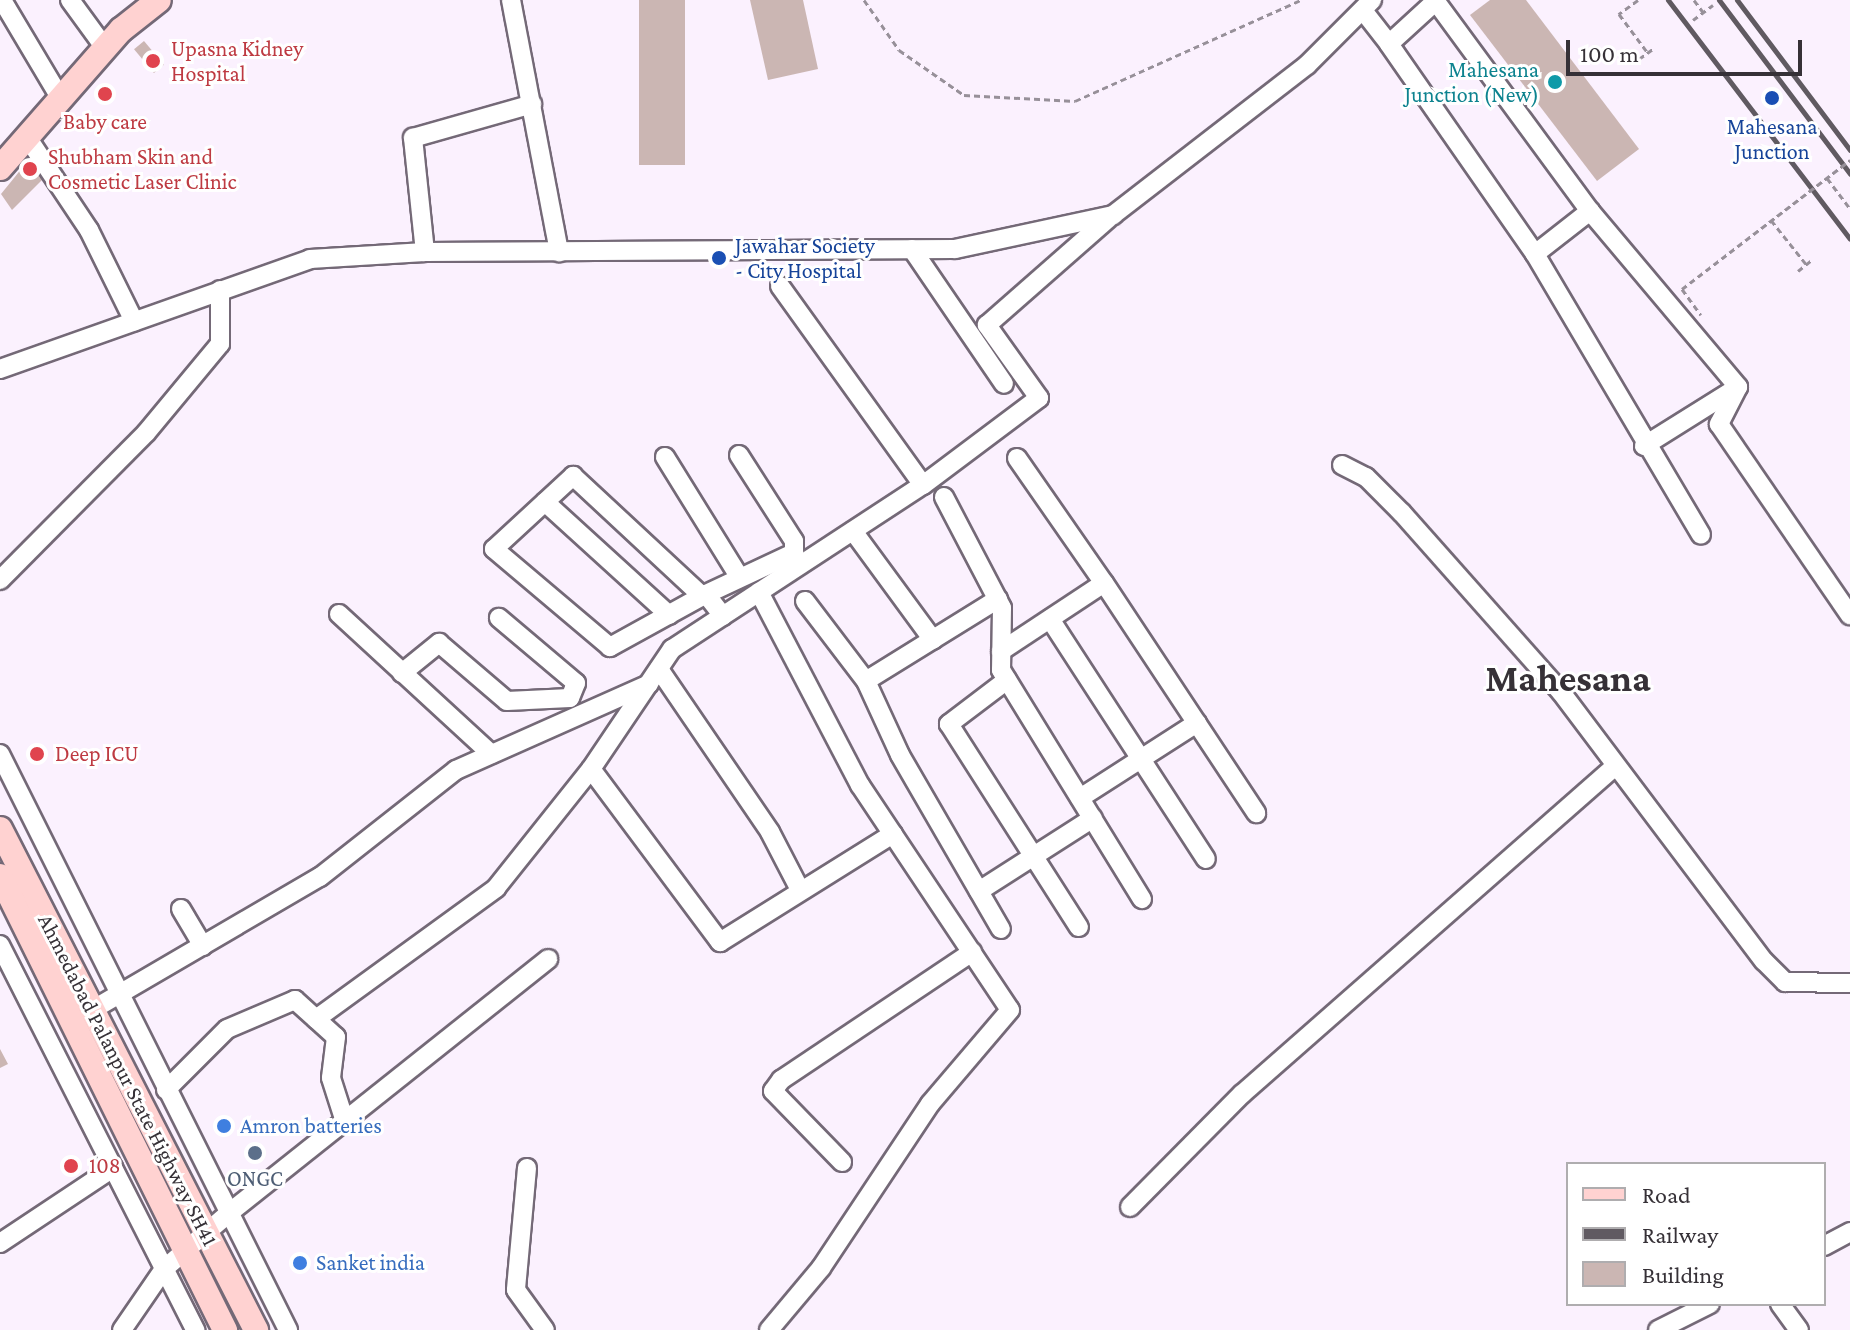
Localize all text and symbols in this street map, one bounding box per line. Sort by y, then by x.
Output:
scale bar [1570,24,1806,74]
place label: Upasna Kidney Hospital [171,35,303,86]
text: 100 m [1580,40,1639,67]
marker: Upasna Kidney Hospital [142,50,164,72]
place label: Mahesana Junction (New) [1404,56,1539,108]
marker: Mahesana Junction (New) [1546,73,1564,91]
marker: Baby care [94,83,116,105]
marker: Mahesana Junction [1761,87,1783,109]
place label: Baby care [63,109,147,135]
place label: Mahesana Junction [1727,113,1817,164]
place label: Shubham Skin and Cosmetic Laser Clinic [48,143,237,194]
marker: Shubham Skin and Cosmetic Laser Clinic [19,158,41,180]
place label: Jawahar Society - City Hospital [735,232,875,284]
marker: Jawahar Society - City Hospital [710,249,728,267]
district label: Mahesana [1485,656,1651,702]
place label: Deep ICU [55,741,139,767]
marker: Deep ICU [26,743,48,765]
street label: Ahmedabad Palanpur State Highway SH41 [32,909,224,1251]
place label: Amron batteries [240,1113,382,1139]
marker: Amron batteries [215,1117,233,1135]
marker: ONGC [246,1144,264,1162]
place label: 108 [89,1153,121,1179]
marker: 108 [60,1155,82,1177]
legend [1566,1162,1826,1306]
place label: ONGC [227,1166,283,1192]
text: Road [1642,1181,1691,1208]
text: Railway [1642,1221,1718,1248]
place label: Sanket india [316,1250,425,1276]
marker: Sanket india [291,1254,309,1272]
text: Building [1642,1261,1724,1288]

